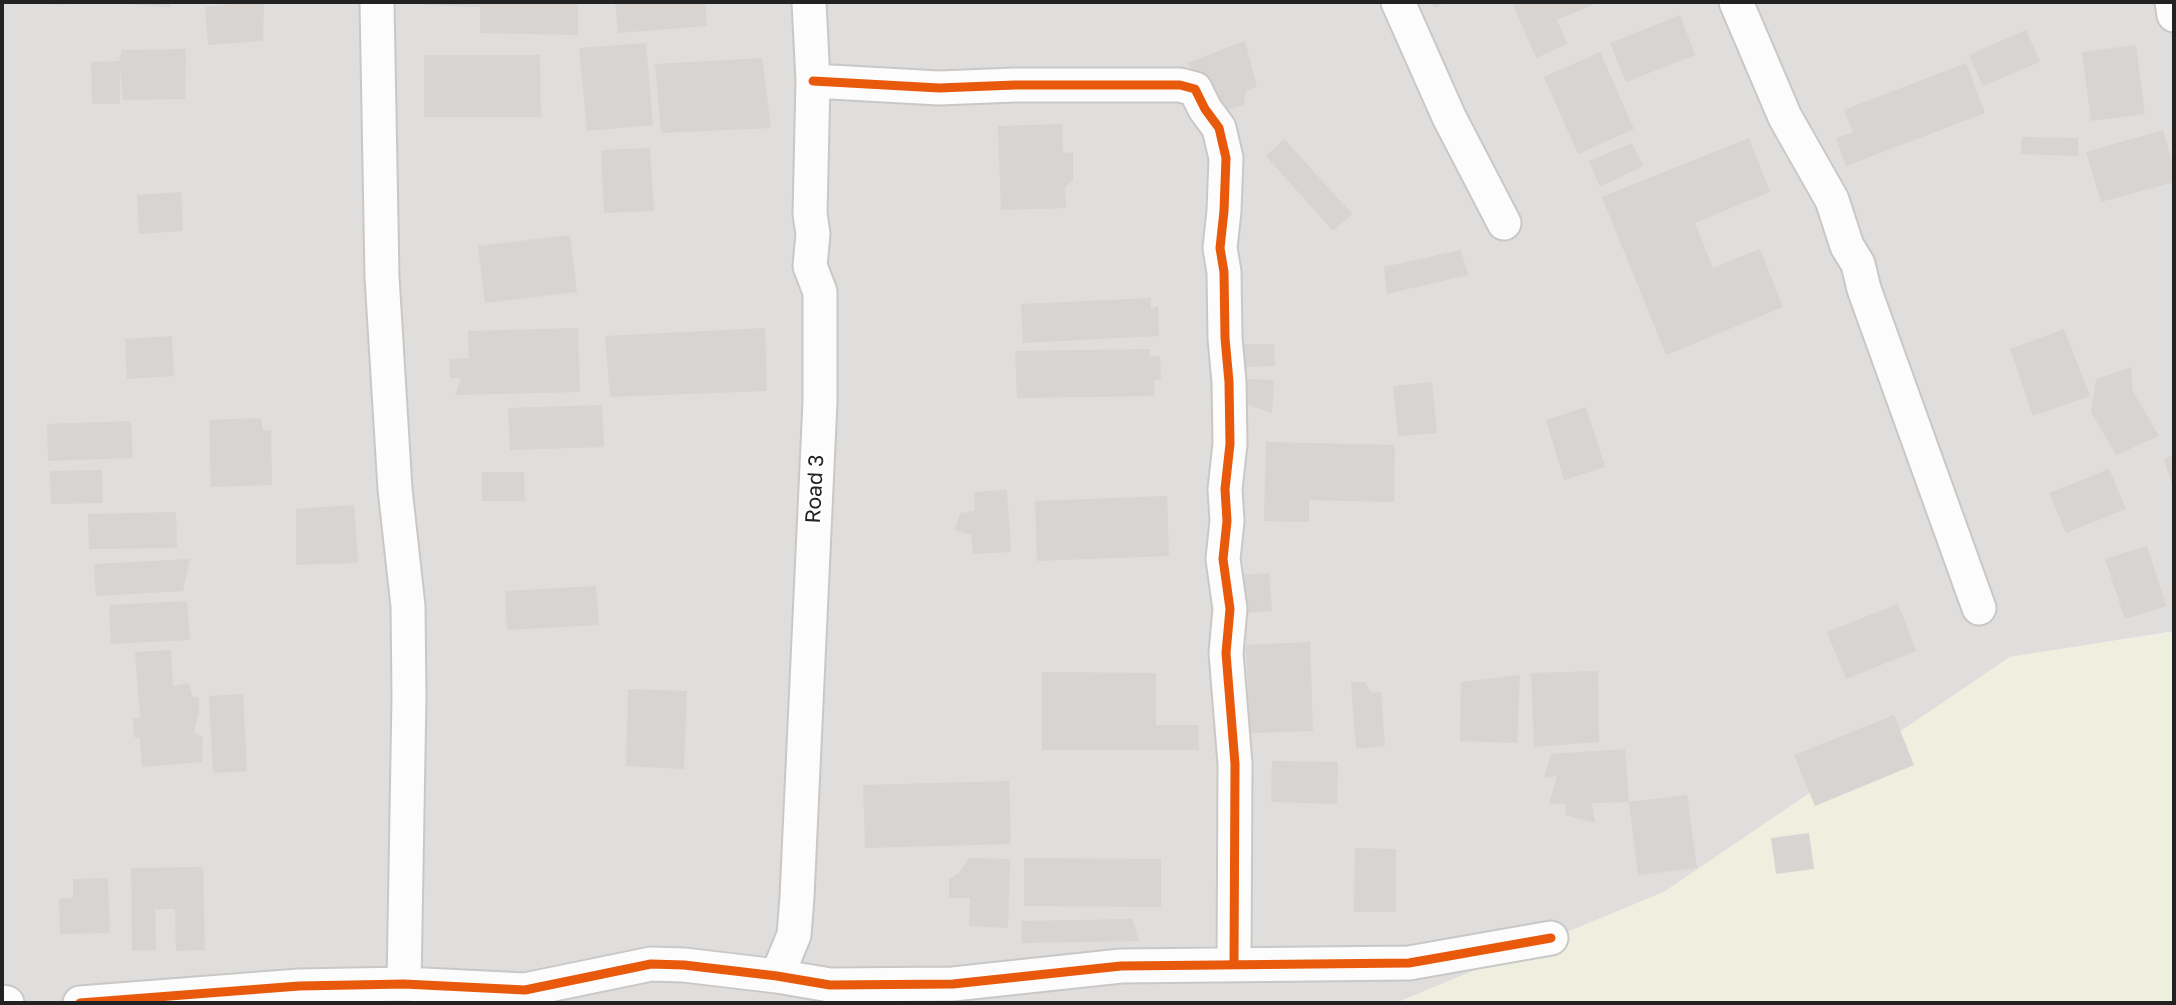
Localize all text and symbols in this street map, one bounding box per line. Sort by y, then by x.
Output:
street label: Road 3 [801,454,829,524]

